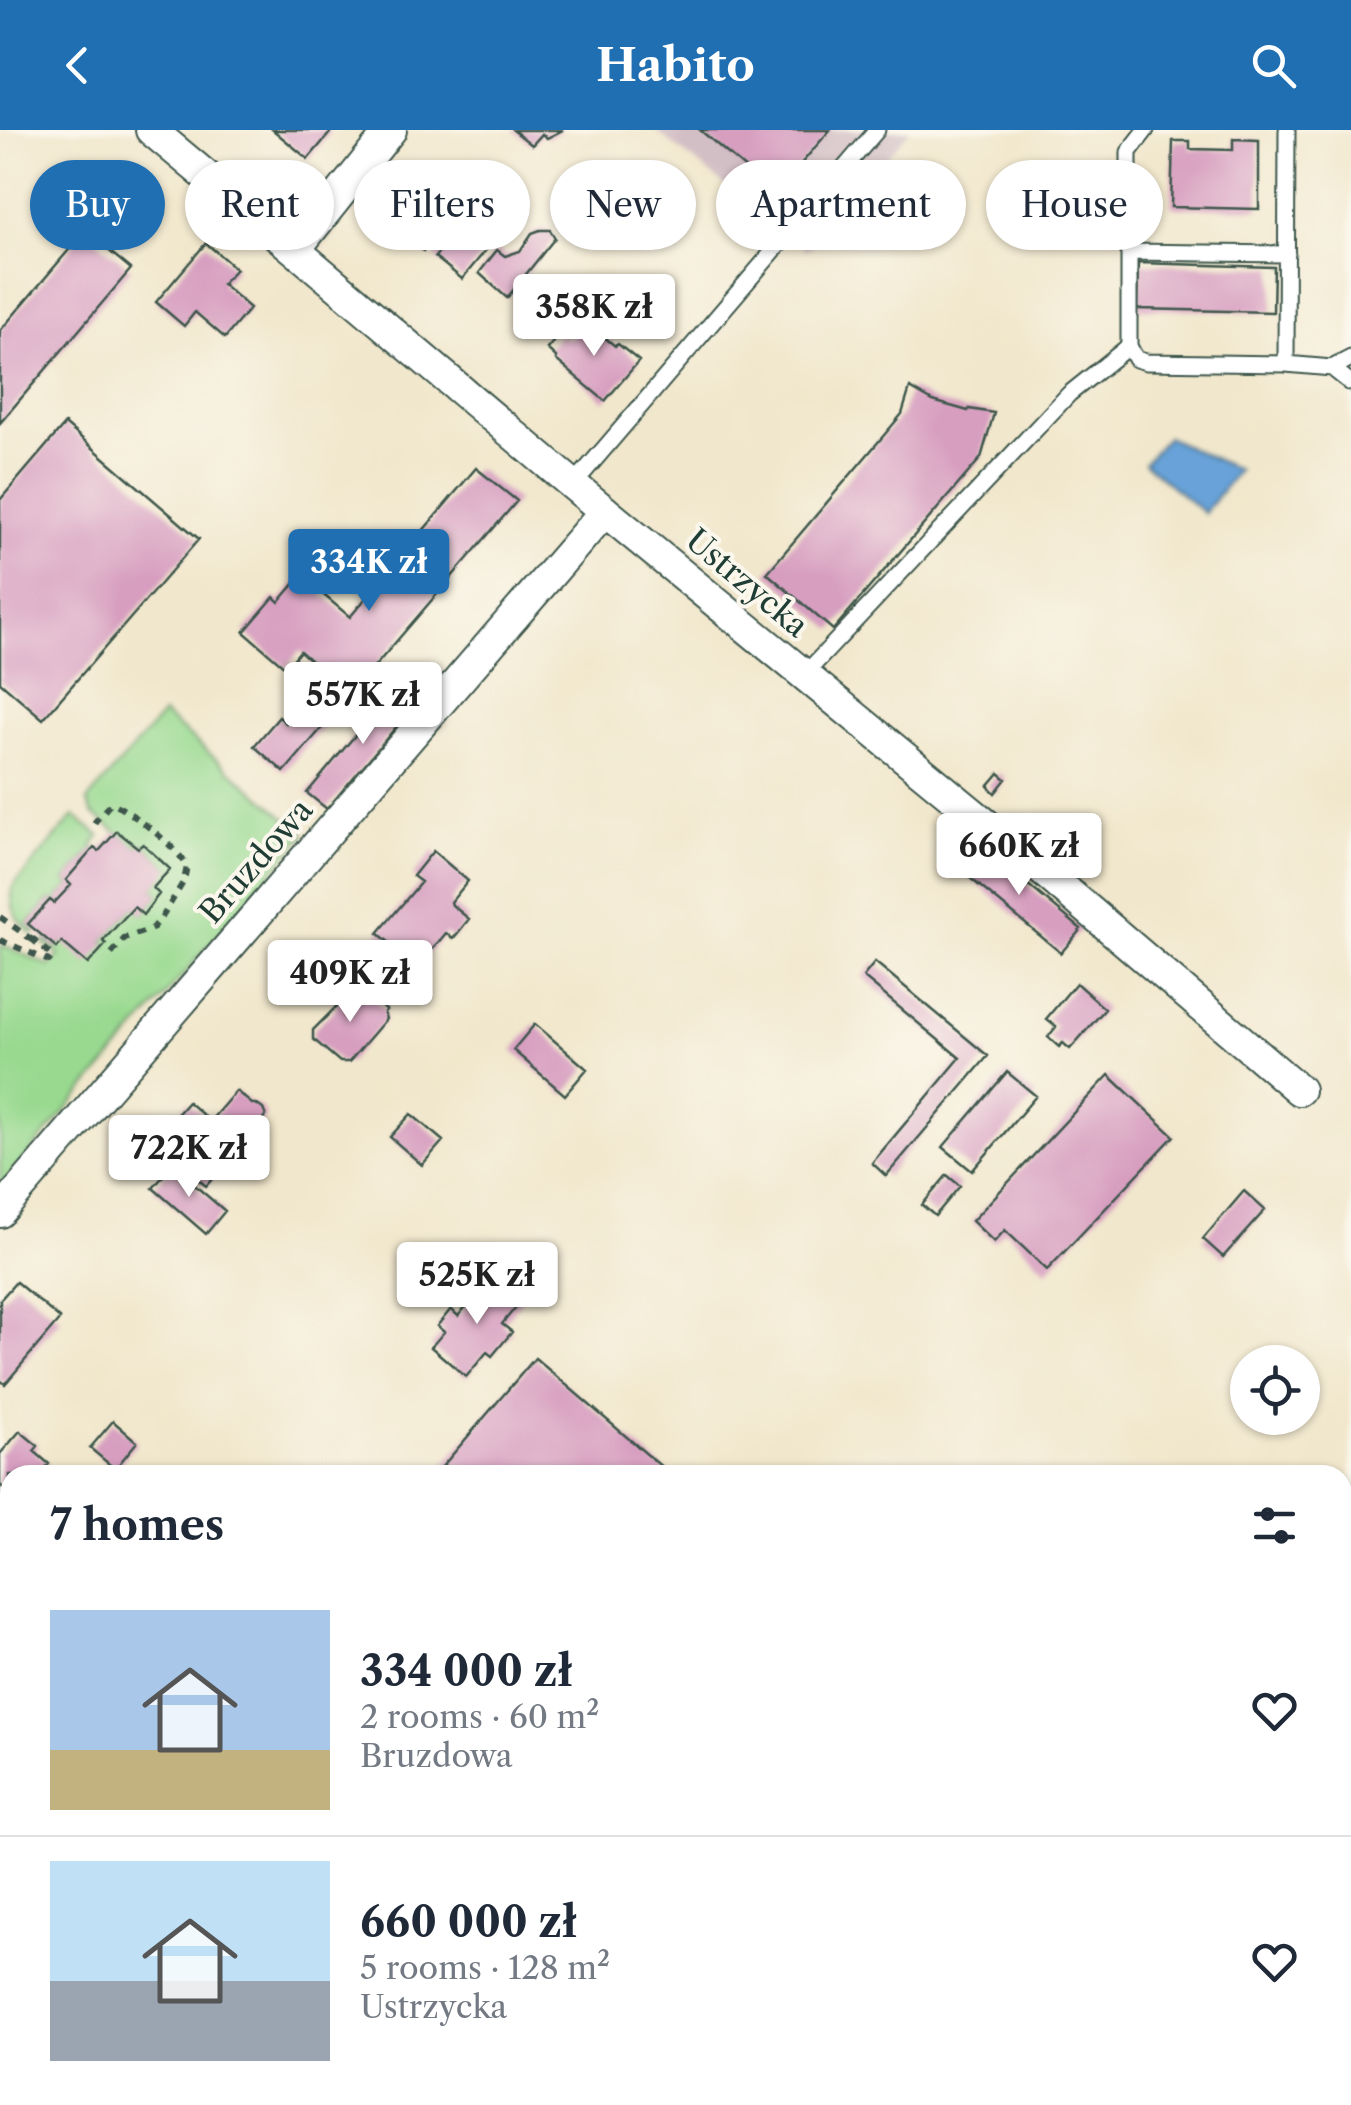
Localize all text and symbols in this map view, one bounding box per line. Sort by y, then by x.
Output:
text: Habito [596,37,755,93]
icon: back [50,38,105,93]
icon: search [1246,38,1301,93]
chip: Buy [30,160,165,250]
chip: Rent [185,160,334,250]
chip: Filters [354,160,530,250]
chip: New [550,160,696,250]
chip: Apartment [716,160,966,250]
chip: House [986,160,1163,250]
pin: 358K zł [502,274,686,359]
text: 358K zł [535,287,653,326]
street label: Ustrzycka [678,520,816,645]
pin: 334K zł [277,529,461,614]
text: 334K zł [310,542,428,581]
pin: 557K zł [271,662,455,747]
text: 557K zł [306,675,420,714]
street label: Bruzdowa [191,790,320,931]
pin: 660K zł [927,813,1111,898]
text: 660K zł [959,826,1079,865]
pin: 409K zł [258,940,442,1025]
text: 409K zł [290,953,410,992]
pin: 722K zł [97,1115,281,1200]
text: 722K zł [131,1128,247,1167]
pin: 525K zł [385,1242,569,1327]
text: 525K zł [419,1255,535,1294]
map controls [1230,1345,1320,1435]
button: locate [1230,1345,1320,1435]
icon: filters [1247,1498,1302,1553]
text: 7 homes [50,1499,224,1551]
text: 334 000 zł [360,1645,572,1697]
icon: home [130,1650,250,1770]
icon: heart [1247,1683,1302,1738]
text: 2 rooms · 60 m² [360,1697,599,1736]
text: Bruzdowa [360,1736,513,1775]
text: 660 000 zł [360,1896,577,1948]
icon: home [130,1901,250,2021]
icon: heart [1247,1934,1302,1989]
text: 5 rooms · 128 m² [360,1948,610,1987]
text: Ustrzycka [360,1987,507,2026]

